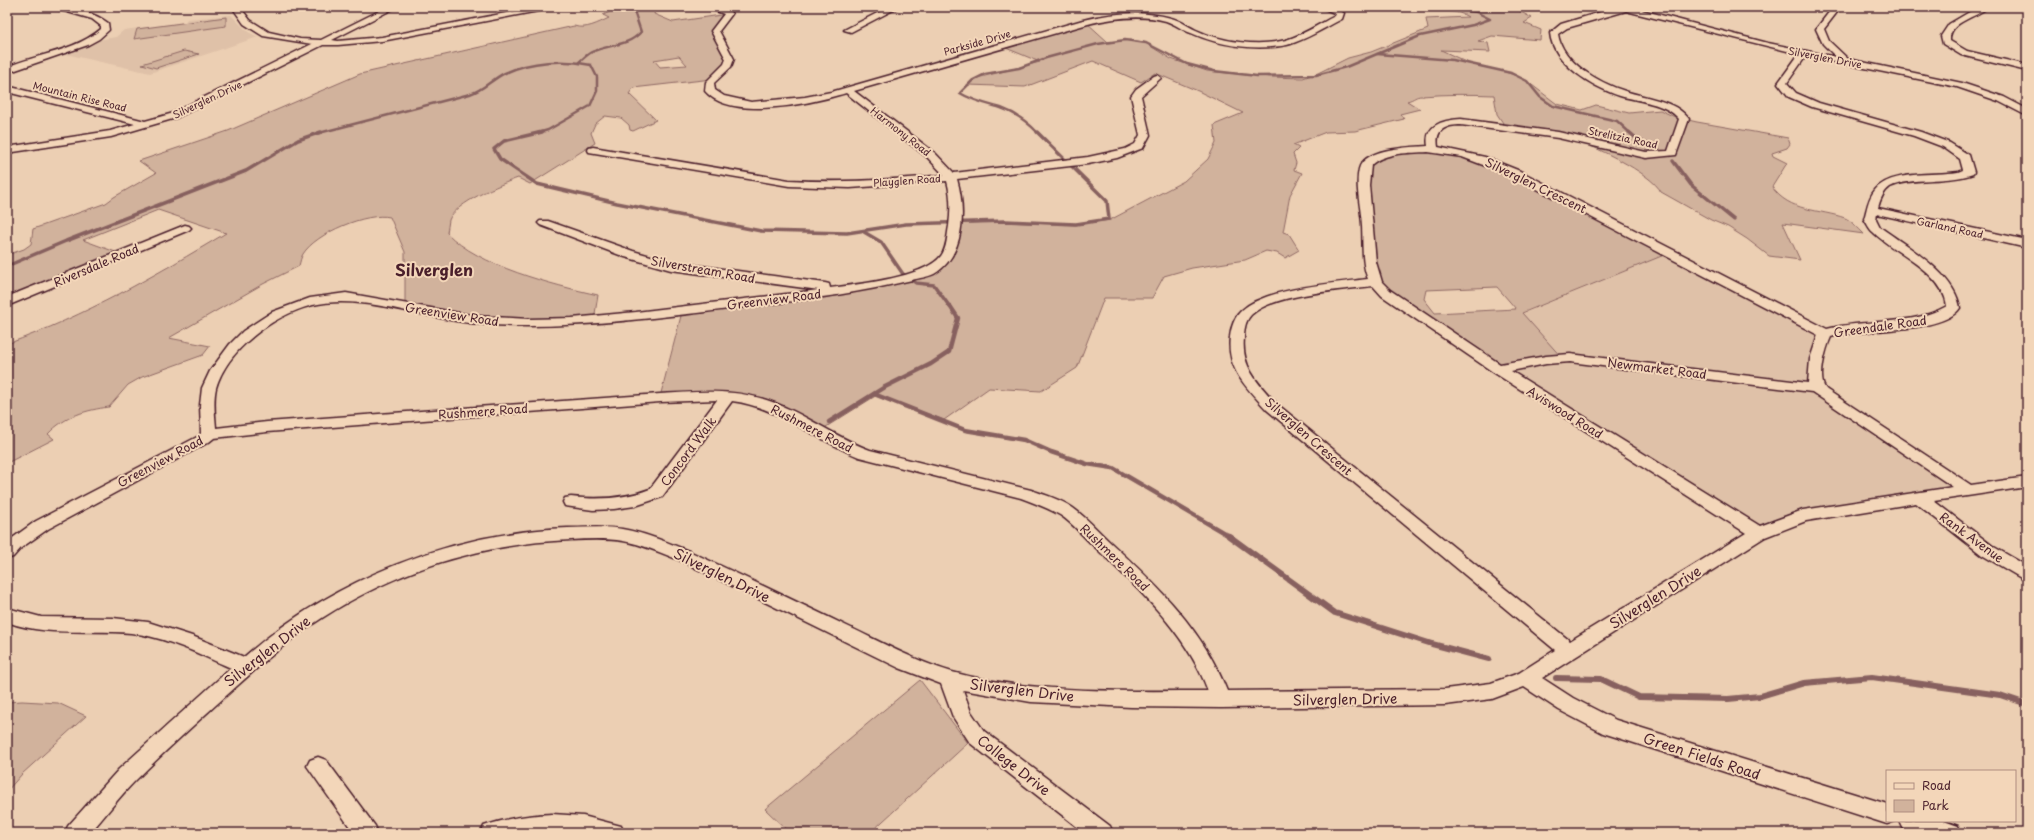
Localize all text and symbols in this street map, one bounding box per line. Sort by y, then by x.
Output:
street label: Parkside Drive [942,25,1012,59]
street label: Silverglen Drive [1787,42,1863,72]
street label: Silverglen Drive [170,76,244,122]
street label: Mountain Rise Road [32,77,129,115]
street label: Harmony Road [867,103,934,160]
street label: Strelitzia Road [1587,122,1659,152]
street label: Silverglen Crescent [1482,153,1590,217]
street label: Playglen Road [873,170,942,190]
street label: Garland Road [1915,213,1985,241]
street label: Riversdale Road [50,239,142,291]
street label: Silverstream Road [649,251,757,287]
district label: Silverglen [395,257,473,281]
street label: Greenview Road [726,284,822,314]
street label: Greenview Road [404,298,500,330]
street label: Greendale Road [1832,311,1928,341]
street label: Newmarket Road [1606,353,1708,383]
street label: Aviswood Road [1524,381,1606,443]
street label: Silverglen Crescent [1261,393,1357,479]
street label: Rushmere Road [438,399,529,423]
street label: Rushmere Road [768,400,856,457]
street label: Concord Walk [656,412,720,490]
street label: Greenview Road [114,431,206,491]
street label: Rank Avenue [1936,508,2008,567]
street label: Rushmere Road [1076,519,1154,595]
street label: Silverglen Drive [670,543,774,607]
street label: Silverglen Drive [1605,560,1705,634]
street label: Silverglen Drive [219,610,315,692]
street label: Silverglen Drive [969,673,1075,707]
street label: Silverglen Drive [1292,688,1398,710]
street label: Green Fields Road [1641,727,1763,785]
street label: College Drive [973,730,1055,801]
legend [1886,770,2016,822]
text: Road [1922,776,1951,794]
text: Park [1922,796,1949,814]

